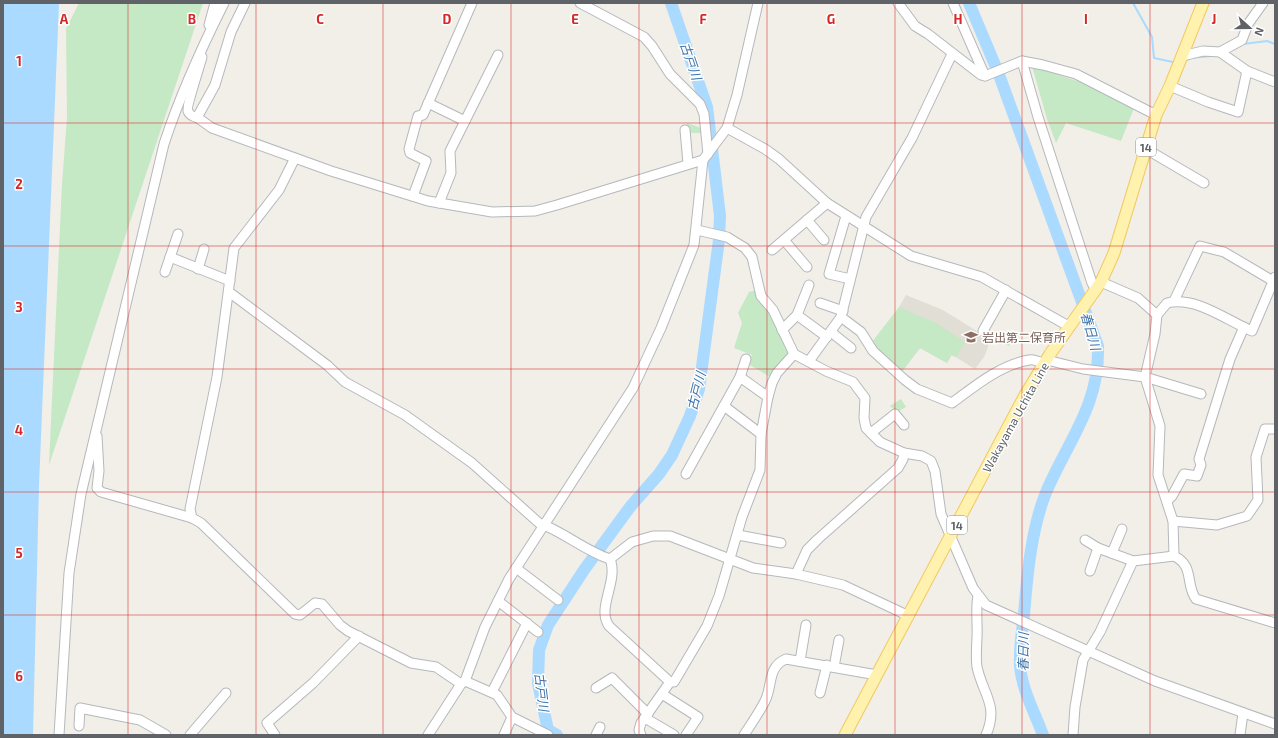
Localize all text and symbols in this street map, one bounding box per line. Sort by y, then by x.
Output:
north arrow [1230,8,1270,48]
text: A [60,11,69,27]
text: B [188,11,196,27]
text: C [316,11,324,27]
text: D [443,11,452,27]
text: E [571,11,579,27]
text: F [699,11,707,27]
text: G [827,11,835,27]
text: H [954,11,963,27]
text: I [1084,11,1088,27]
text: J [1212,11,1216,27]
text: N [1252,26,1267,38]
water label: 古戸川 [677,40,706,84]
text: 1 [16,53,22,69]
road number: 14 [1136,138,1156,156]
text: 2 [15,176,23,192]
text: 3 [15,299,23,315]
water label: 春日川 [1078,310,1105,354]
school or university icon: 岩出第二保育所 [963,329,979,345]
place label: 岩出第二保育所 [982,330,1066,344]
street label: Wakayama Uchita Line [979,360,1051,474]
water label: 古戸川 [684,368,709,412]
text: 4 [15,422,23,438]
road number: 14 [947,516,967,534]
text: 5 [15,545,23,561]
water label: 春日川 [1015,630,1031,672]
text: 6 [15,668,23,684]
water label: 古戸川 [532,672,553,714]

